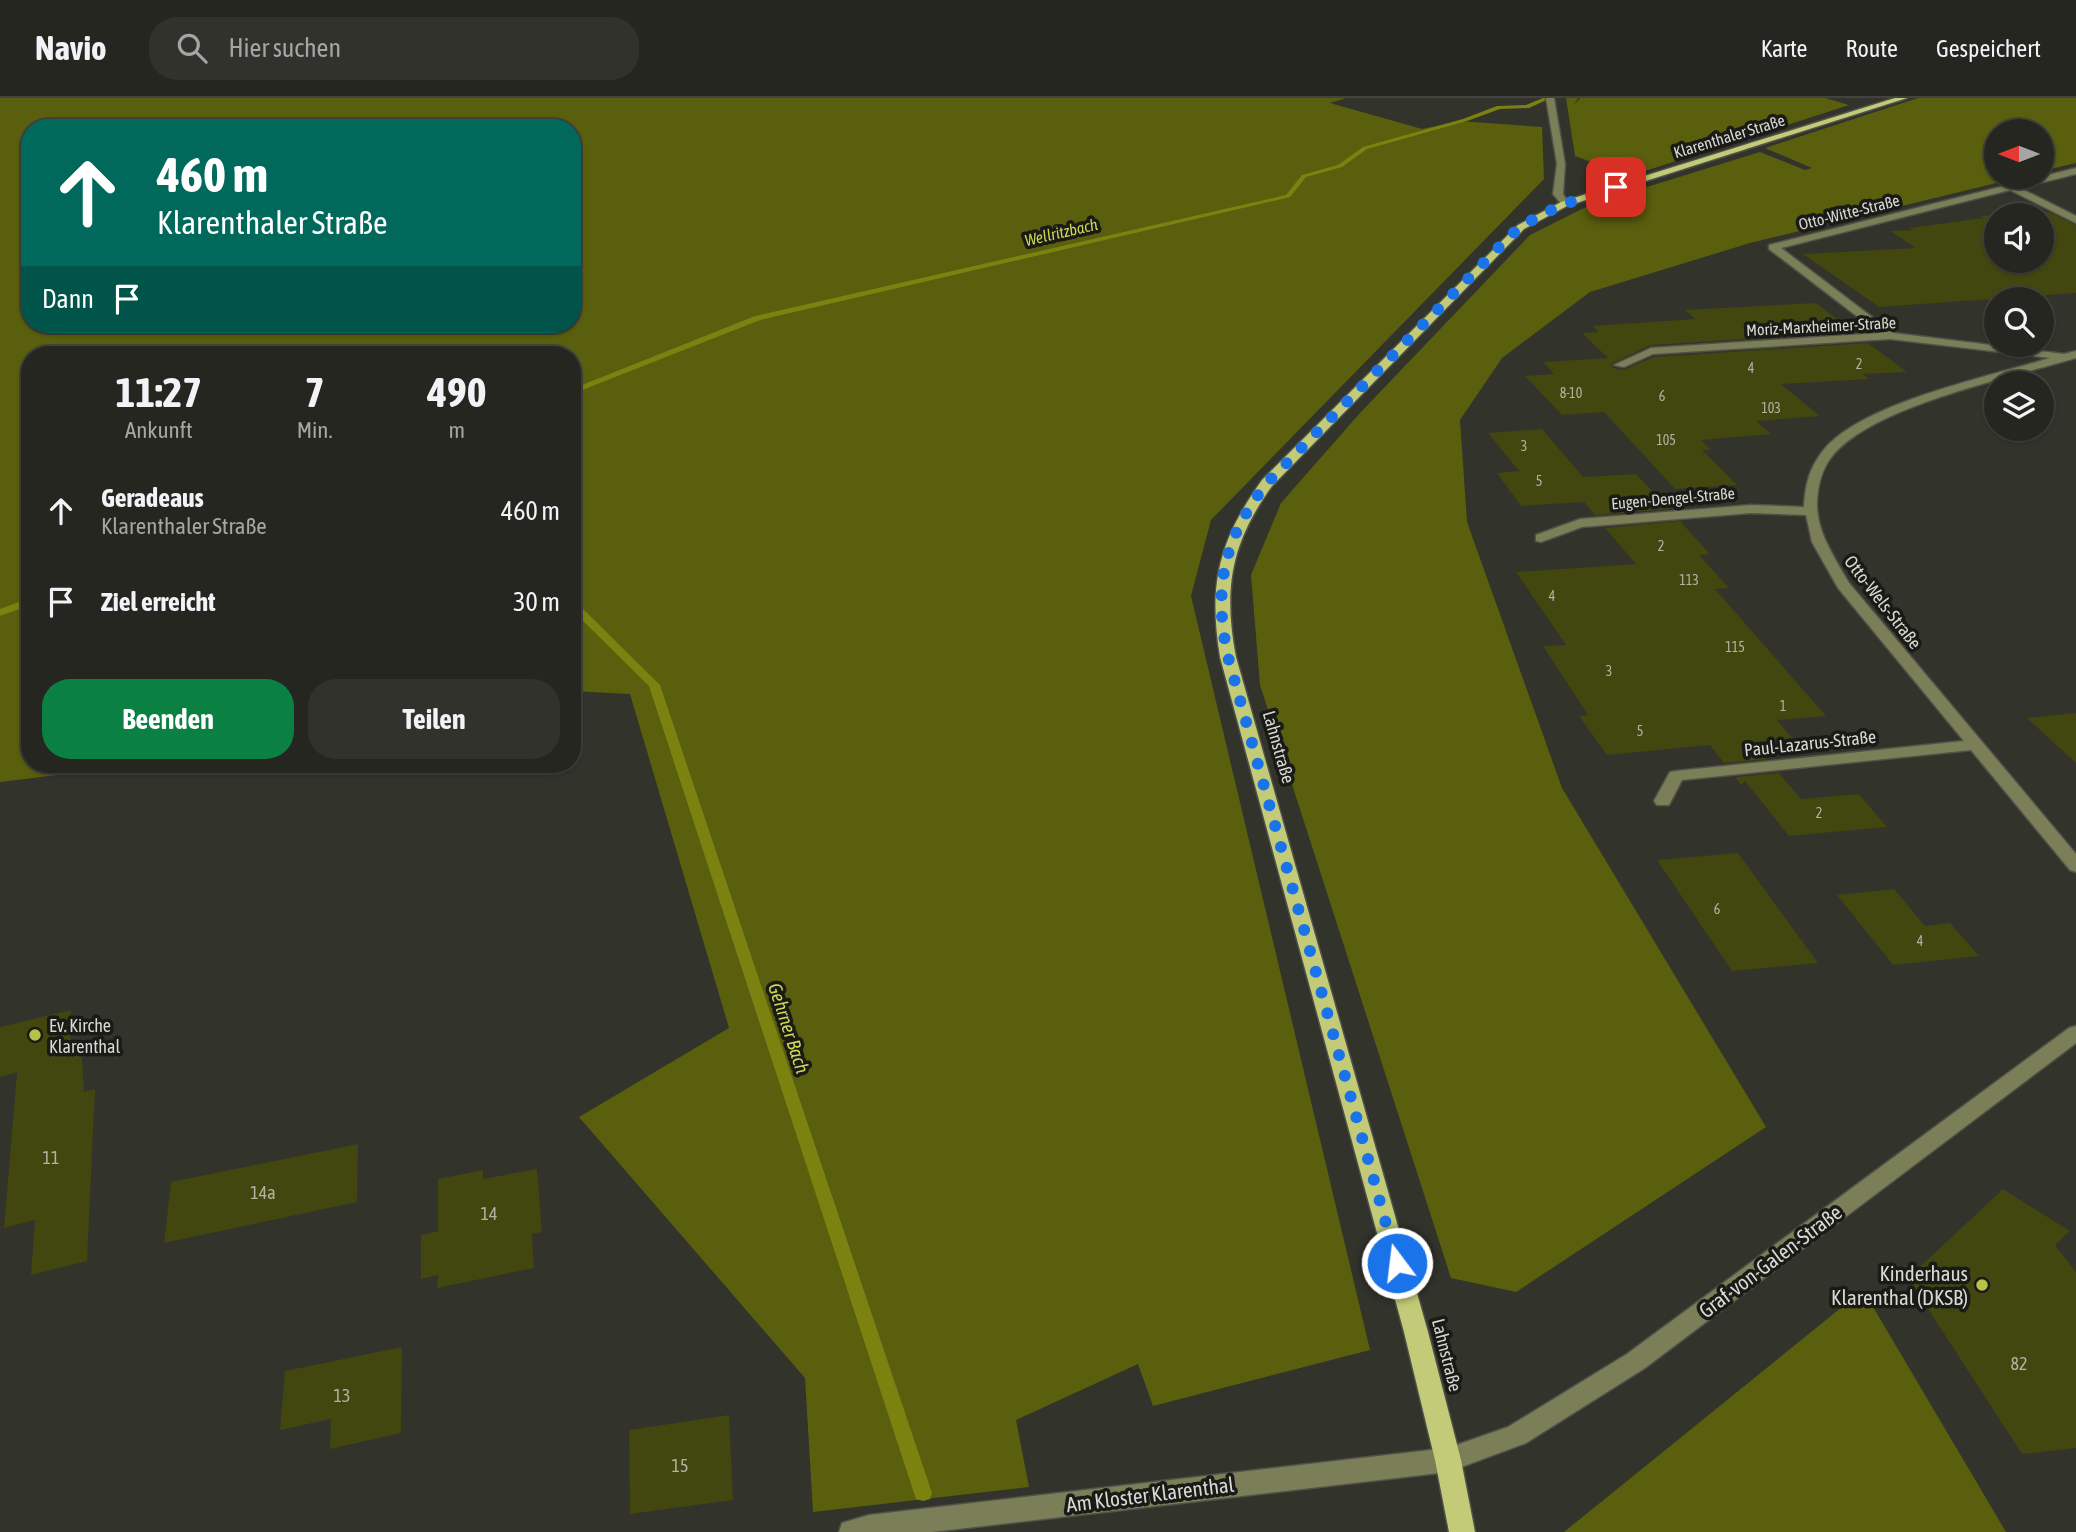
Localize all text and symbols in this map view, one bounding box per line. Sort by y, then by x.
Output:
search box [149,17,639,80]
text: Navio [35,29,107,67]
icon: search [173,29,211,67]
text: Hier suchen [229,33,341,63]
text: Karte [1761,35,1807,62]
text: Route [1845,35,1898,62]
text: Gespeichert [1936,35,2041,62]
street label: Klarenthaler Straße [1671,111,1787,161]
north arrow [1984,119,2054,189]
map controls [1984,119,2054,441]
text: 460 m [157,146,268,202]
icon: ahead [42,147,133,238]
pin [1586,157,1646,217]
icon: arrive [1597,168,1635,206]
street label: Otto-Witte-Straße [1797,191,1901,233]
button: sound [1984,203,2054,273]
text: Klarenthaler Straße [157,204,388,241]
water label: Wellritzbach [1023,215,1099,249]
icon: arrive [108,280,146,318]
text: Dann [42,284,94,314]
button: search [1984,287,2054,357]
street label: Moriz-Marxheimer-Straße [1746,313,1896,339]
house number: 2 [1856,356,1862,372]
house number: 4 [1748,360,1755,376]
text: 11:27 [116,368,202,416]
text: 7 [305,368,324,416]
text: 490 [427,368,486,416]
button: layers [1984,371,2054,441]
house number: 8-10 [1560,385,1583,401]
house number: 6 [1659,388,1666,404]
house number: 103 [1761,400,1781,416]
text: Ankunft [125,417,193,443]
text: Min. [297,417,333,443]
text: m [449,417,465,443]
house number: 105 [1656,432,1676,448]
house number: 3 [1521,438,1527,454]
house number: 5 [1536,473,1542,489]
text: Geradeaus [101,483,204,513]
street label: Eugen-Dengel-Straße [1610,484,1736,513]
icon: ahead [42,492,80,530]
text: 460 m [501,496,560,526]
text: Klarenthaler Straße [101,513,267,539]
house number: 2 [1658,538,1664,554]
street label: Otto-Wels-Straße [1840,551,1926,653]
house number: 113 [1679,572,1699,588]
icon: arrive [42,583,80,621]
text: Ziel erreicht [101,587,216,617]
text: 30 m [513,587,560,617]
house number: 4 [1549,588,1556,604]
house number: 115 [1725,639,1745,655]
house number: 3 [1606,663,1612,679]
button: Beenden [42,679,294,759]
button: Teilen [308,679,560,759]
house number: 1 [1780,698,1786,714]
street label: Lahnstraße [1259,708,1299,786]
house number: 5 [1637,723,1643,739]
street label: Paul-Lazarus-Straße [1743,726,1877,760]
house number: 2 [1816,805,1822,821]
house number: 6 [1714,901,1721,917]
house number: 4 [1917,933,1924,949]
water label: Gehrner Bach [764,980,814,1076]
place label: Ev. Kirche Klarenthal [49,1015,120,1057]
marker: Ev. Kirche Klarenthal [27,1027,43,1043]
house number: 11 [43,1147,59,1168]
house number: 14a [250,1182,276,1203]
street label: Graf-von-Galen-Straße [1694,1200,1846,1322]
house number: 14 [481,1203,497,1224]
position arrow [1360,1226,1434,1300]
place label: Kinderhaus Klarenthal (DKSB) [1831,1261,1968,1309]
marker: Kinderhaus Klarenthal (DKSB) [1974,1277,1990,1293]
street label: Lahnstraße [1428,1316,1466,1394]
house number: 82 [2011,1353,2027,1374]
house number: 13 [334,1385,350,1406]
house number: 15 [672,1455,688,1476]
street label: Am Kloster Klarenthal [1065,1472,1236,1516]

